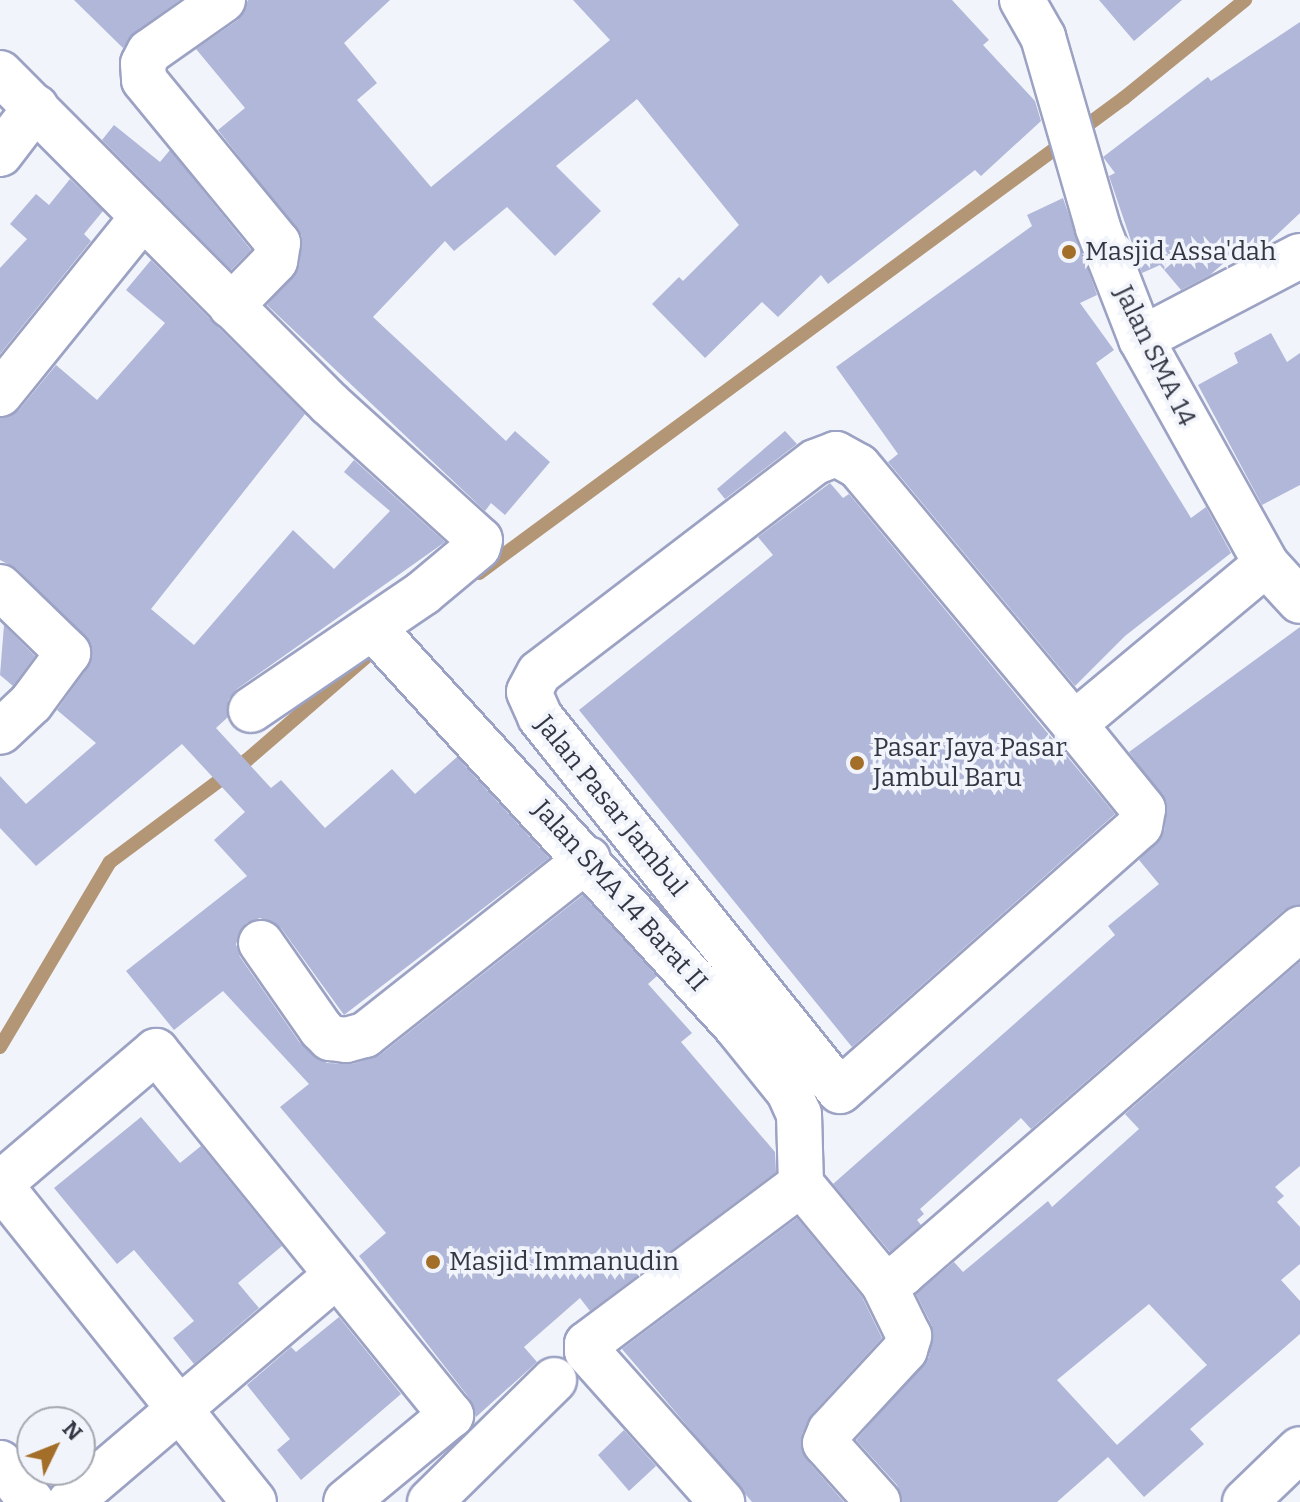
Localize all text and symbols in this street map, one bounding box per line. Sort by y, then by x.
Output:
place label: Masjid Assa'dah [1085,236,1276,268]
marker: Masjid Assa'dah [1060,243,1078,261]
street label: Jalan SMA 14 [1108,281,1202,431]
street label: Jalan Pasar Jambul [529,709,693,903]
place label: Pasar Jaya Pasar Jambul Baru [873,732,1067,794]
marker: Pasar Jaya Pasar Jambul Baru [848,754,866,772]
street label: Jalan SMA 14 Barat II [526,794,714,998]
place label: Masjid Immanudin [449,1246,679,1278]
marker: Masjid Immanudin [424,1253,442,1271]
north arrow [16,1406,96,1486]
text: N [57,1415,88,1446]

